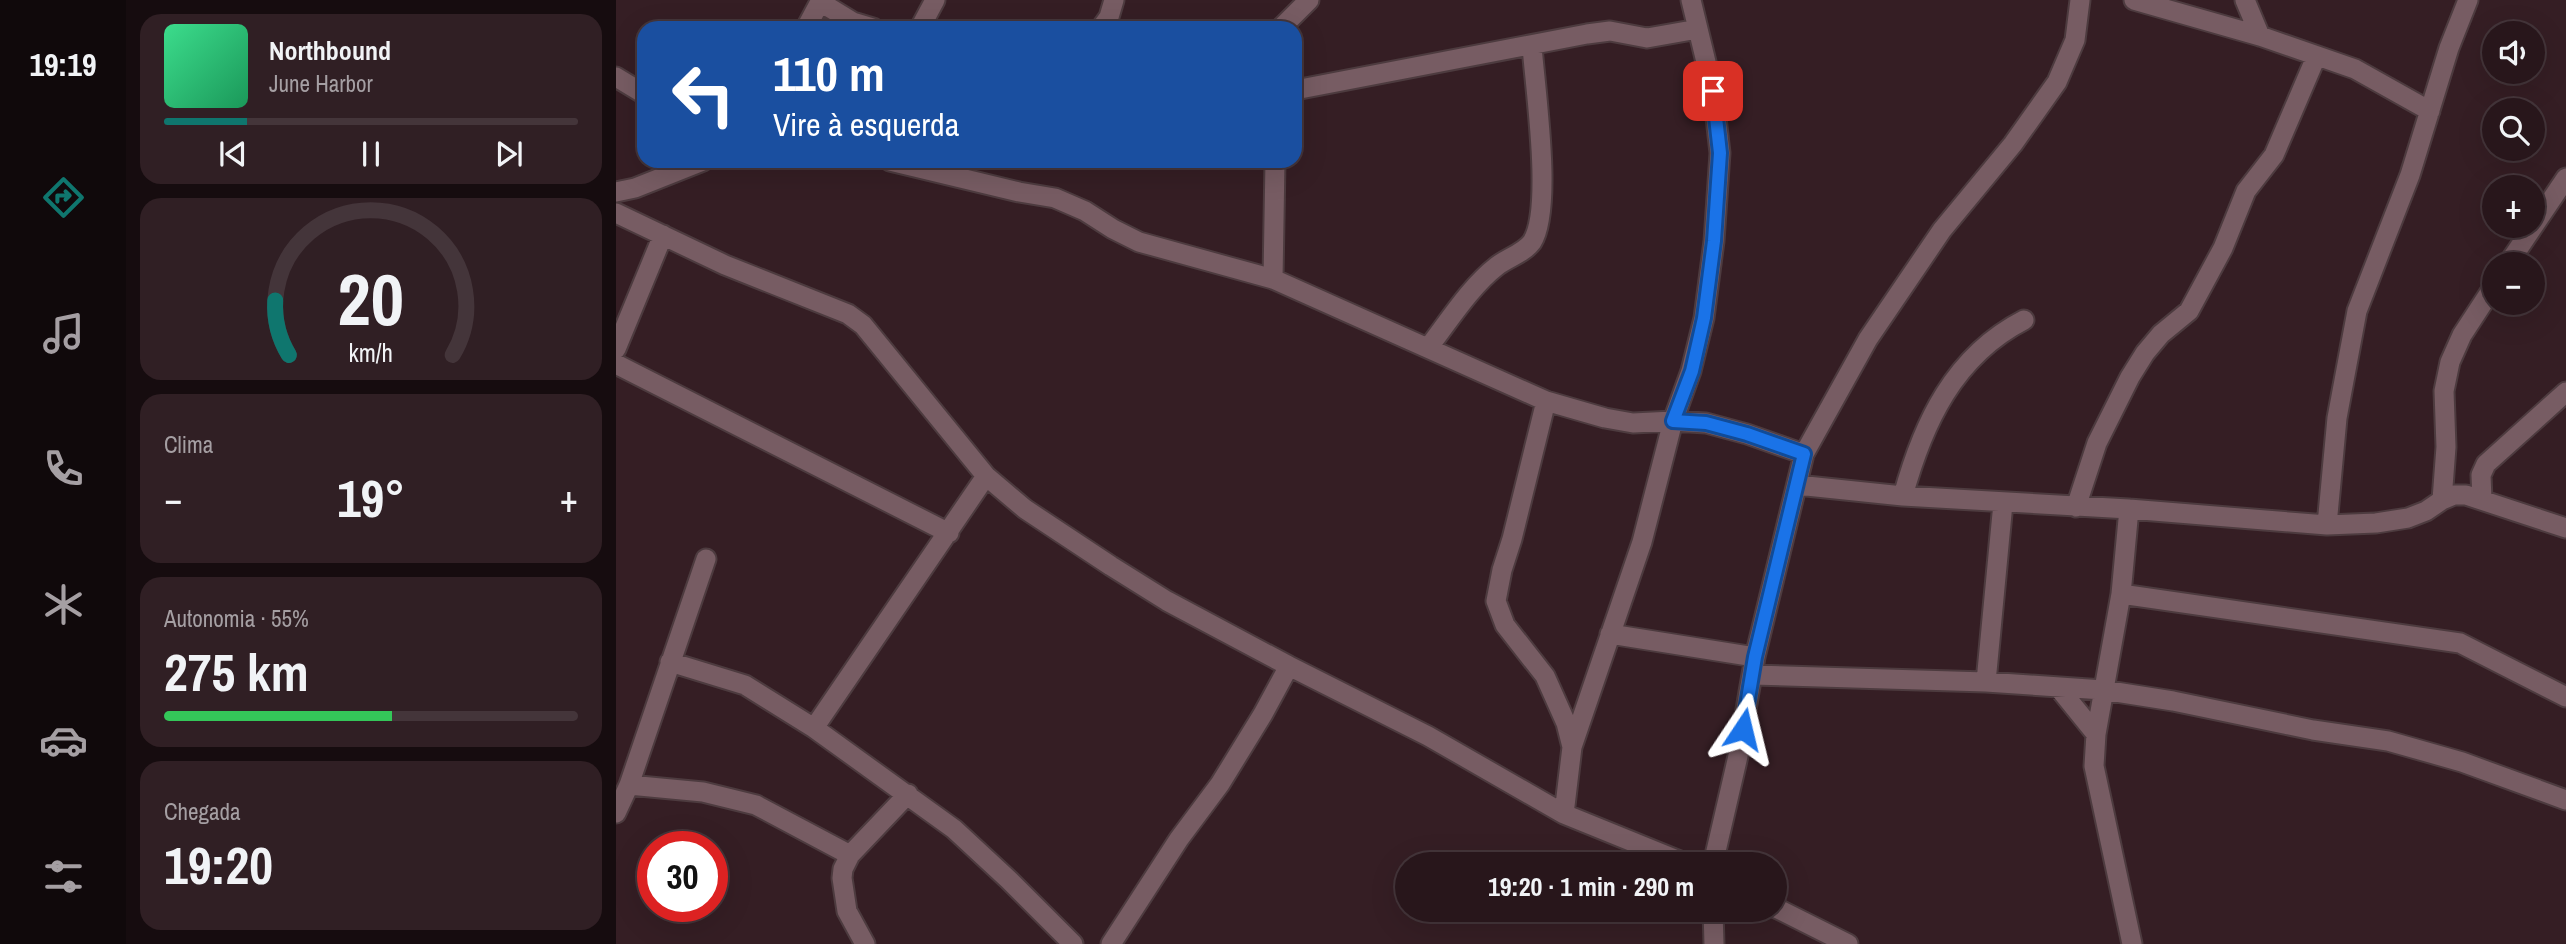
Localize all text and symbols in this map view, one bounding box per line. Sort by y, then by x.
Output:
map controls [2482,21,2545,315]
button: sound [2482,21,2545,84]
text: Northbound [269,33,391,68]
text: 110 m [773,40,885,106]
text: 19:19 [29,43,97,86]
icon: left [658,49,749,140]
pin [1683,61,1743,121]
text: June Harbor [269,68,373,99]
icon: arrive [1694,72,1732,110]
button: search [2482,98,2545,161]
text: Vire à esquerda [773,103,959,146]
icon: previous [214,135,252,173]
icon: pause [352,135,390,173]
icon: next [490,135,528,173]
icon: directions [39,173,88,222]
button: + [2482,175,2545,238]
text: 20 [338,250,404,348]
button: − [2482,252,2545,315]
icon: music [39,309,88,358]
text: km/h [349,335,393,369]
text: Clima [164,429,213,460]
icon: phone [39,444,88,493]
text: 19° [337,463,405,533]
text: − [164,473,182,524]
text: + [560,473,578,524]
icon: climate [39,580,88,629]
text: Autonomia · 55% [164,603,309,634]
text: 275 km [164,637,309,707]
position arrow [1706,692,1780,766]
icon: car [39,716,88,765]
text: Chegada [164,796,241,827]
text: 19:20 [164,830,273,900]
speed limit sign: 30 [637,831,728,922]
icon: filters [39,852,88,901]
text: 19:20 · 1 min · 290 m [1488,869,1694,904]

